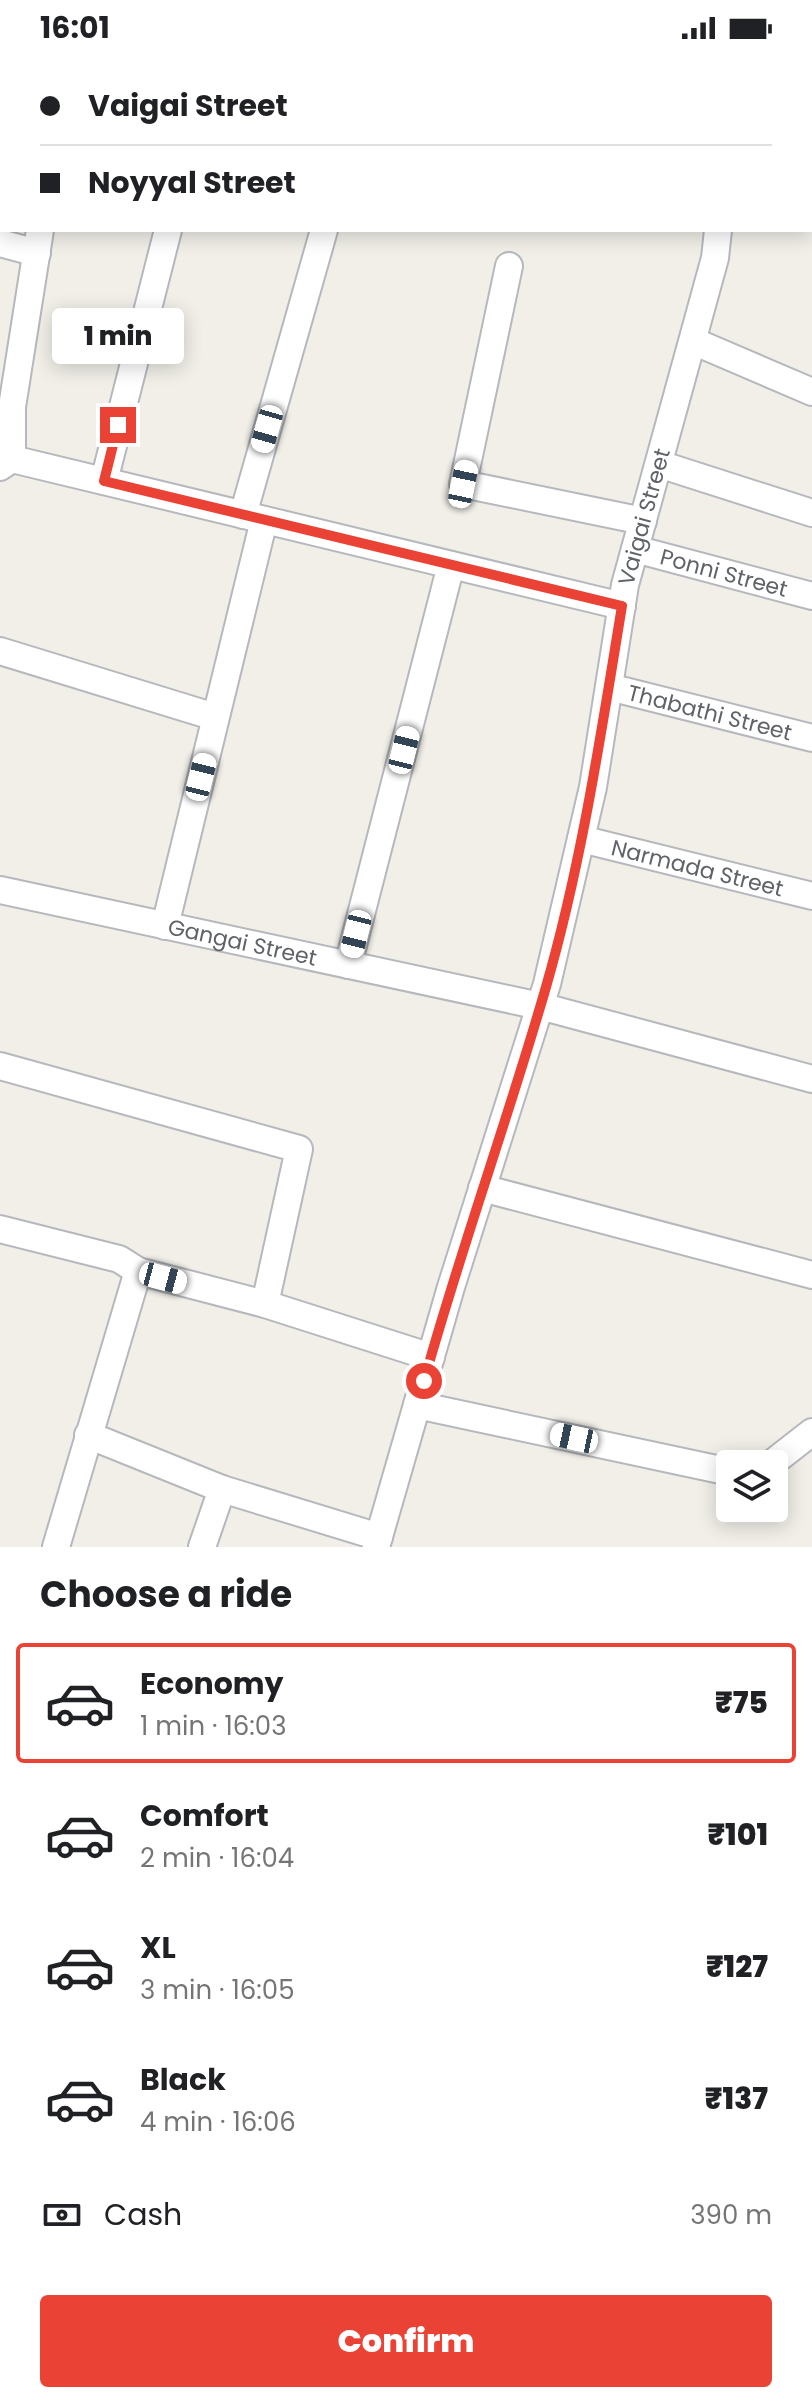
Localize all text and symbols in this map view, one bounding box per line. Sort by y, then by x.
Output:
text: 16:01 [40,6,110,49]
text: Vaigai Street [88,84,288,127]
text: Noyyal Street [88,161,296,204]
callout: 1 min [52,309,184,365]
text: 1 min [84,318,152,354]
car [249,403,285,455]
route end [100,407,136,443]
street label: Vaigai Street [610,445,677,589]
car [446,458,480,510]
street label: Ponni Street [657,541,791,604]
street label: Thabathi Street [624,677,795,748]
car [387,724,421,776]
car [184,751,218,803]
street label: Narmada Street [608,832,787,904]
car [339,908,373,960]
street label: Gangai Street [165,911,320,973]
car [137,1260,189,1296]
route start [406,1363,442,1399]
car [548,1421,600,1455]
map controls [716,1450,788,1522]
button: layers [716,1450,788,1522]
text: Choose a ride [40,1569,292,1620]
text: Economy [140,1662,284,1705]
icon: car [44,1667,116,1739]
text: ₹75 [715,1681,768,1724]
text: 1 min · 16:03 [140,1708,286,1744]
text: Comfort [140,1794,269,1837]
icon: car [44,1799,116,1871]
text: ₹101 [707,1813,768,1856]
text: 2 min · 16:04 [140,1840,294,1876]
text: XL [140,1926,176,1969]
icon: car [44,1931,116,2003]
text: ₹127 [706,1945,768,1988]
text: 3 min · 16:05 [140,1972,295,2008]
text: Black [140,2058,226,2101]
icon: car [44,2063,116,2135]
text: ₹137 [705,2077,768,2120]
text: 4 min · 16:06 [140,2104,296,2140]
icon: cash [40,2193,84,2237]
text: Cash [104,2193,182,2236]
text: 390 m [690,2197,772,2233]
button: Confirm [40,2295,772,2387]

